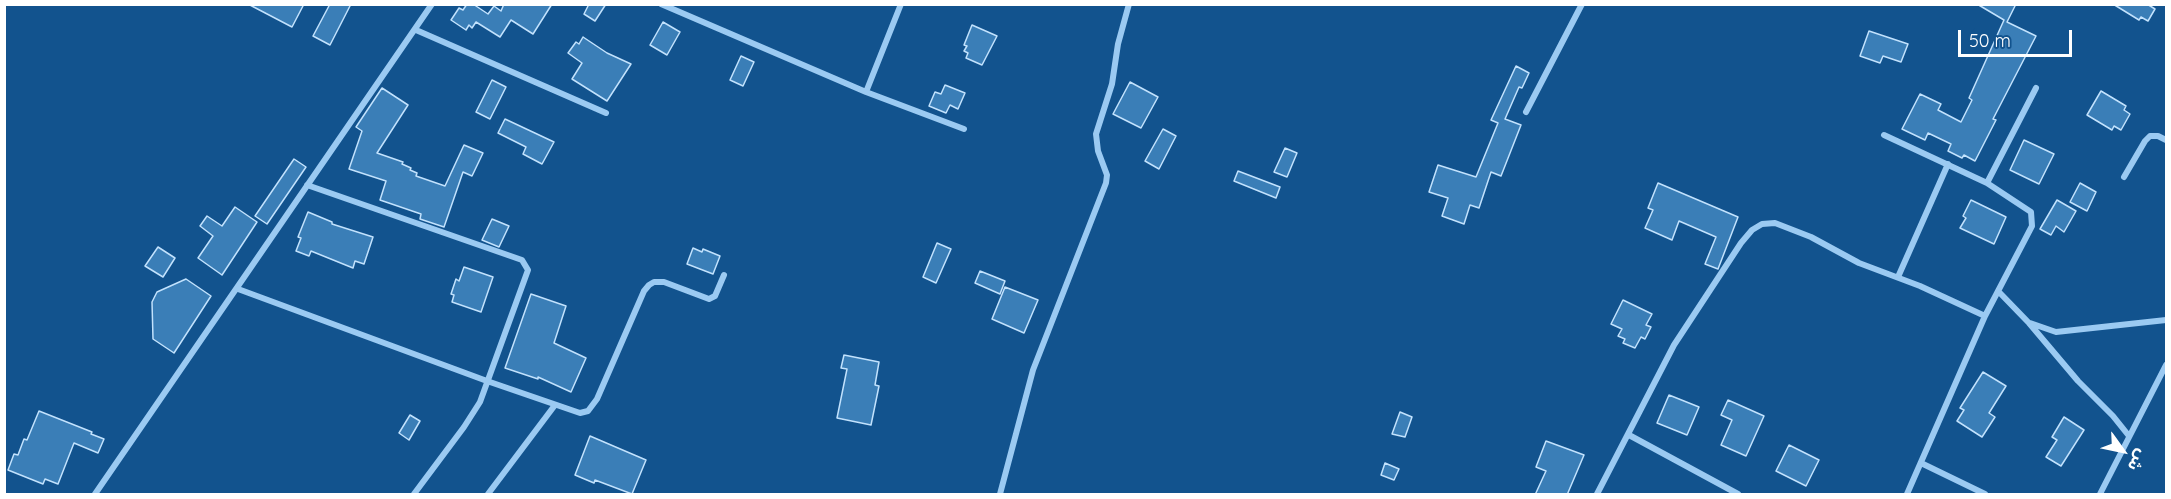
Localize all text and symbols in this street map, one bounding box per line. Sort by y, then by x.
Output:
scale bar [1961,18,2075,56]
text: 50 m [1969,29,2011,52]
north arrow [2093,421,2153,481]
text: ش [2124,446,2152,475]

